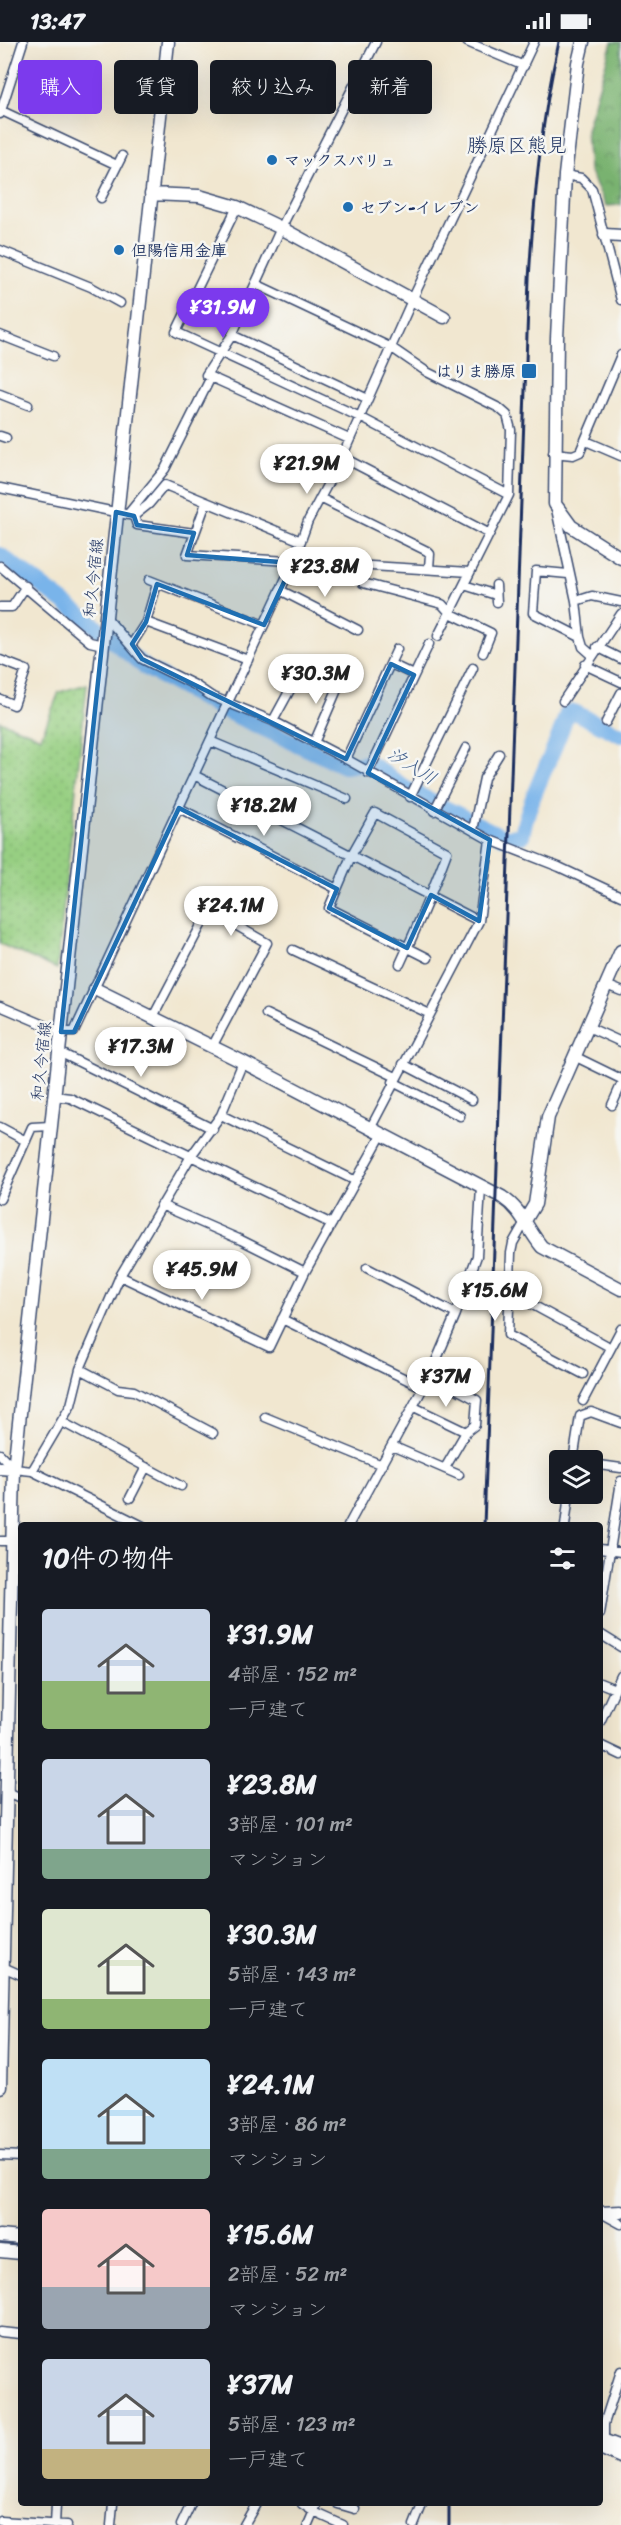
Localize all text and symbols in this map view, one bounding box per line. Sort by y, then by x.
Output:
text: 13:47 [30,2,84,41]
chip: 購入 [18,60,102,114]
chip: 賃貸 [114,60,198,114]
chip: 絞り込み [210,60,336,114]
chip: 新着 [348,60,432,114]
district label: 勝原区熊見 [467,128,567,163]
place label: マックスバリュ [284,146,396,175]
marker: マックスバリュ [265,153,279,167]
place label: セブン-イレブン [360,193,479,222]
marker: セブン-イレブン [341,200,355,214]
place label: 但陽信用金庫 [131,236,227,265]
marker: 但陽信用金庫 [112,243,126,257]
pin: ¥31.9M [174,288,272,339]
text: ¥31.9M [190,290,256,325]
place label: はりま勝原 [436,357,516,386]
marker: はりま勝原 [520,362,538,380]
pin: ¥21.9M [258,444,356,495]
text: ¥21.9M [274,446,340,481]
street label: 和久今宿線 [74,537,112,619]
pin: ¥23.8M [276,547,374,598]
text: ¥23.8M [291,549,359,584]
pin: ¥30.3M [267,654,365,705]
text: ¥30.3M [282,656,350,691]
water label: 汐入川 [381,738,443,794]
pin: ¥18.2M [215,786,313,837]
text: ¥18.2M [231,788,297,823]
pin: ¥24.1M [182,886,280,937]
text: ¥24.1M [198,888,264,923]
street label: 和久今宿線 [22,1020,60,1102]
pin: ¥17.3M [92,1027,190,1078]
text: ¥17.3M [109,1029,173,1064]
pin: ¥45.9M [153,1250,251,1301]
text: ¥45.9M [167,1252,237,1287]
pin: ¥15.6M [446,1271,544,1322]
text: ¥15.6M [462,1273,528,1308]
pin: ¥37M [410,1357,482,1408]
text: ¥37M [421,1359,471,1394]
map controls [549,1450,603,1504]
button: layers [549,1450,603,1504]
text: 10件の物件 [42,1535,174,1581]
icon: filters [546,1542,579,1575]
text: ¥31.9M [228,1611,313,1657]
icon: home [90,1633,162,1705]
text: 4部屋 · 152 m² [228,1657,357,1692]
text: 一戸建て [228,1692,308,1727]
text: ¥23.8M [228,1761,316,1807]
icon: home [90,1783,162,1855]
text: 3部屋 · 101 m² [228,1807,353,1842]
text: マンション [228,1842,327,1877]
text: ¥30.3M [228,1911,316,1957]
icon: home [90,1933,162,2005]
text: 5部屋 · 143 m² [228,1957,356,1992]
text: 一戸建て [228,1992,308,2027]
text: ¥24.1M [228,2061,314,2107]
icon: home [90,2083,162,2155]
text: 3部屋 · 86 m² [228,2107,347,2142]
text: マンション [228,2142,327,2177]
text: ¥15.6M [228,2211,313,2257]
icon: home [90,2233,162,2305]
text: 2部屋 · 52 m² [228,2257,347,2292]
text: マンション [228,2292,327,2327]
text: ¥37M [228,2361,293,2407]
icon: home [90,2383,162,2455]
text: 5部屋 · 123 m² [228,2407,356,2442]
text: 一戸建て [228,2442,308,2477]

